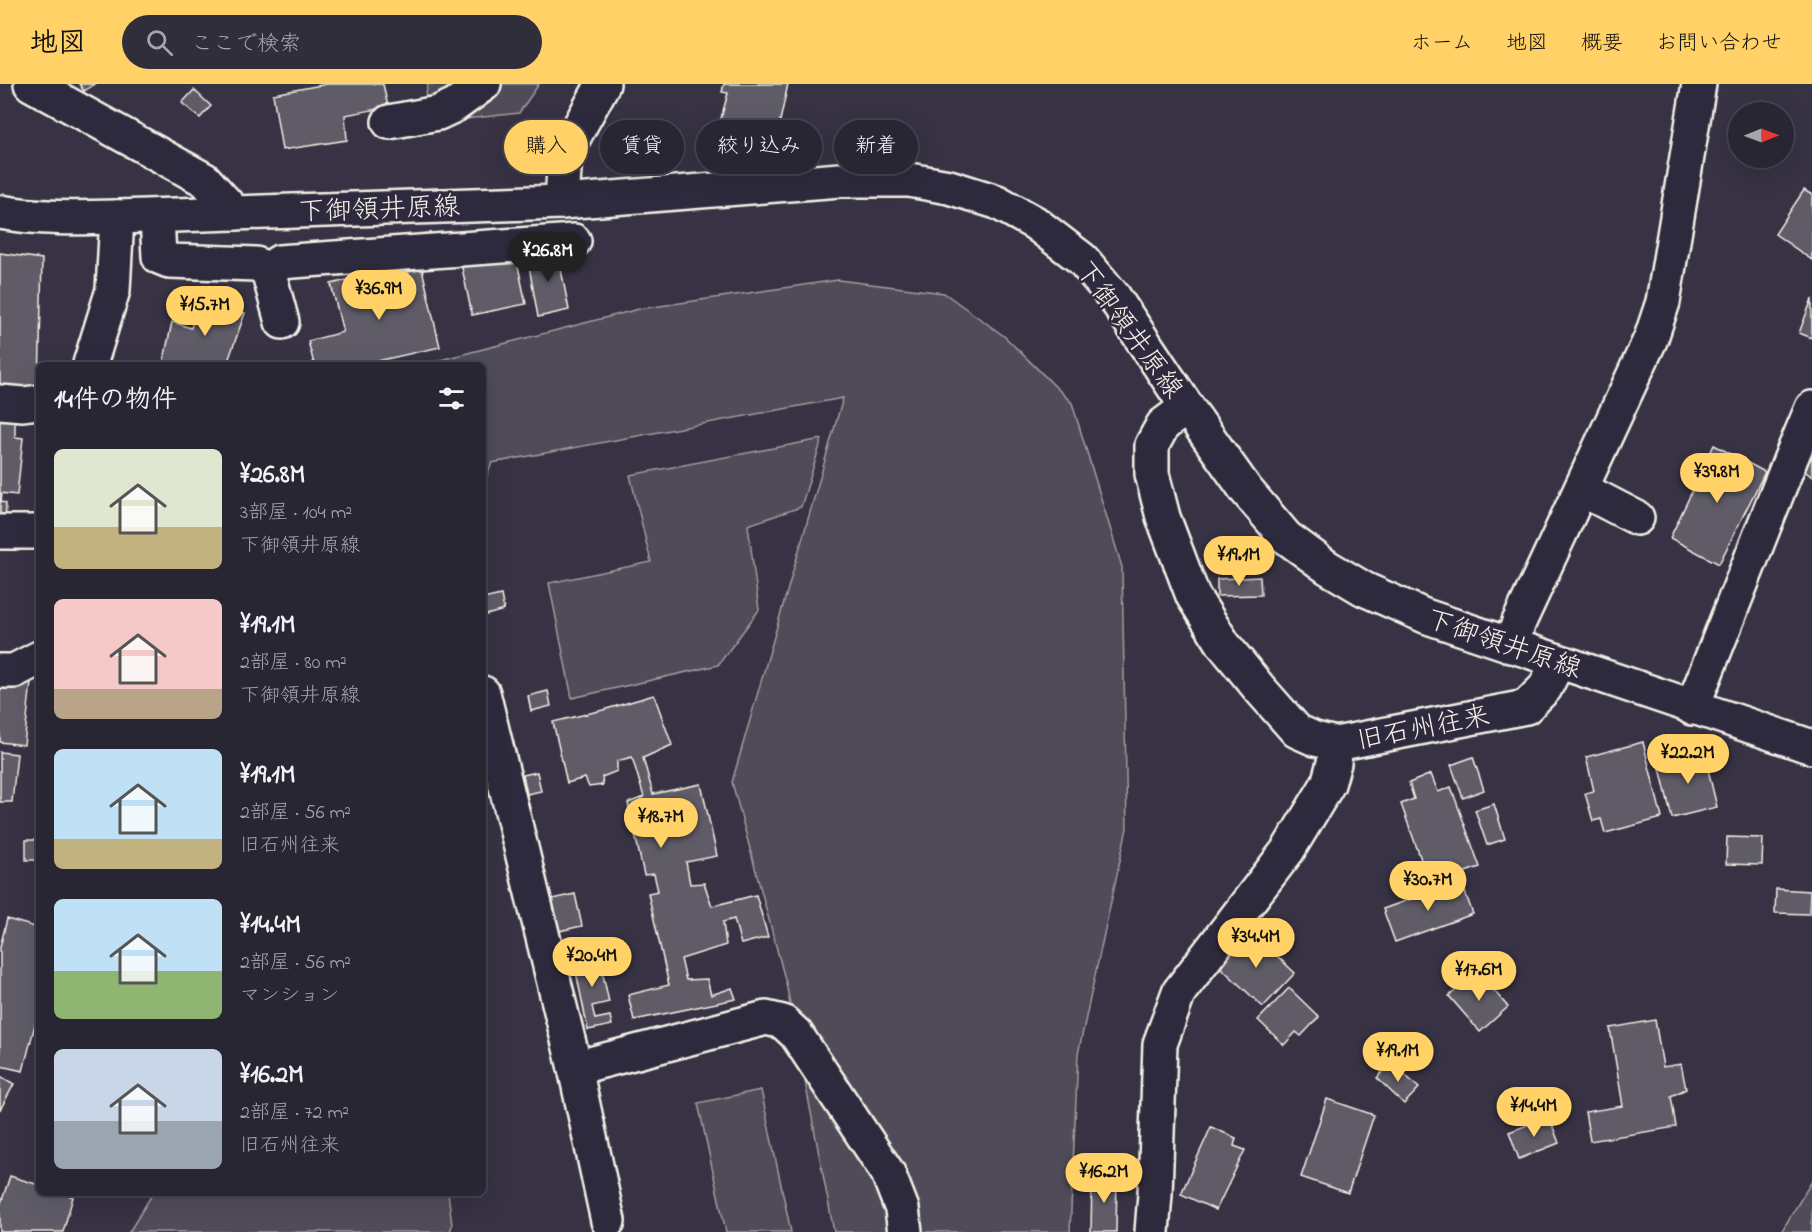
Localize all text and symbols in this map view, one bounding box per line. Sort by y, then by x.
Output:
search box [122,15,542,69]
text: 地図 [30,24,86,65]
icon: search [143,26,176,59]
text: ここで検索 [191,29,301,61]
text: ホーム [1411,29,1473,59]
text: 地図 [1506,29,1548,59]
text: 概要 [1581,29,1623,59]
text: お問い合わせ [1656,29,1782,59]
north arrow [1728,102,1794,168]
map controls [1728,102,1794,168]
chip: 購入 [504,120,588,174]
chip: 賃貸 [600,120,684,174]
chip: 絞り込み [696,120,822,174]
chip: 新着 [834,120,918,174]
street label: 下御領井原線 [297,188,461,233]
pin: ¥26.8M [499,232,597,283]
text: ¥26.8M [523,237,573,266]
street label: 下御領井原線 [1065,253,1191,407]
pin: ¥36.9M [330,270,428,321]
text: ¥36.9M [355,275,403,304]
pin: ¥15.7M [156,286,254,337]
text: ¥15.7M [180,291,230,320]
text: 14件の物件 [54,382,177,420]
icon: filters [435,382,468,415]
pin: ¥39.8M [1668,453,1766,504]
text: ¥26.8M [240,457,305,495]
text: ¥39.8M [1694,458,1740,487]
icon: home [102,473,174,545]
text: 3部屋 · 104 m² [240,499,352,528]
text: 下御領井原線 [240,532,360,561]
pin: ¥19.1M [1190,536,1288,587]
text: ¥19.1M [1218,541,1260,570]
street label: 下御領井原線 [1420,601,1586,690]
text: ¥19.1M [240,607,296,645]
icon: home [102,623,174,695]
text: 2部屋 · 80 m² [240,649,347,678]
text: 下御領井原線 [240,682,360,711]
street label: 旧石州往来 [1353,697,1493,761]
pin: ¥22.2M [1639,734,1737,785]
text: ¥22.2M [1661,739,1715,768]
text: ¥19.1M [240,757,296,795]
icon: home [102,773,174,845]
pin: ¥18.7M [612,798,710,849]
text: 2部屋 · 56 m² [240,799,351,828]
text: ¥18.7M [638,803,684,832]
text: 旧石州往来 [240,832,340,861]
pin: ¥30.7M [1379,861,1477,912]
text: ¥30.7M [1403,866,1453,895]
text: ¥14.4M [240,907,301,945]
pin: ¥34.4M [1207,918,1305,969]
icon: home [102,923,174,995]
text: ¥34.4M [1232,923,1280,952]
pin: ¥20.4M [543,937,641,988]
text: ¥20.4M [567,942,617,971]
text: 2部屋 · 56 m² [240,949,351,978]
pin: ¥17.6M [1430,951,1528,1002]
text: ¥17.6M [1455,956,1503,985]
text: マンション [240,982,339,1011]
pin: ¥19.1M [1349,1032,1447,1083]
text: ¥19.1M [1377,1037,1419,1066]
text: ¥16.2M [240,1057,304,1095]
icon: home [102,1073,174,1145]
pin: ¥14.4M [1485,1087,1583,1138]
text: ¥14.4M [1511,1092,1557,1121]
text: 2部屋 · 72 m² [240,1099,349,1128]
text: 旧石州往来 [240,1132,340,1161]
pin: ¥16.2M [1055,1153,1153,1204]
text: ¥16.2M [1079,1158,1129,1187]

